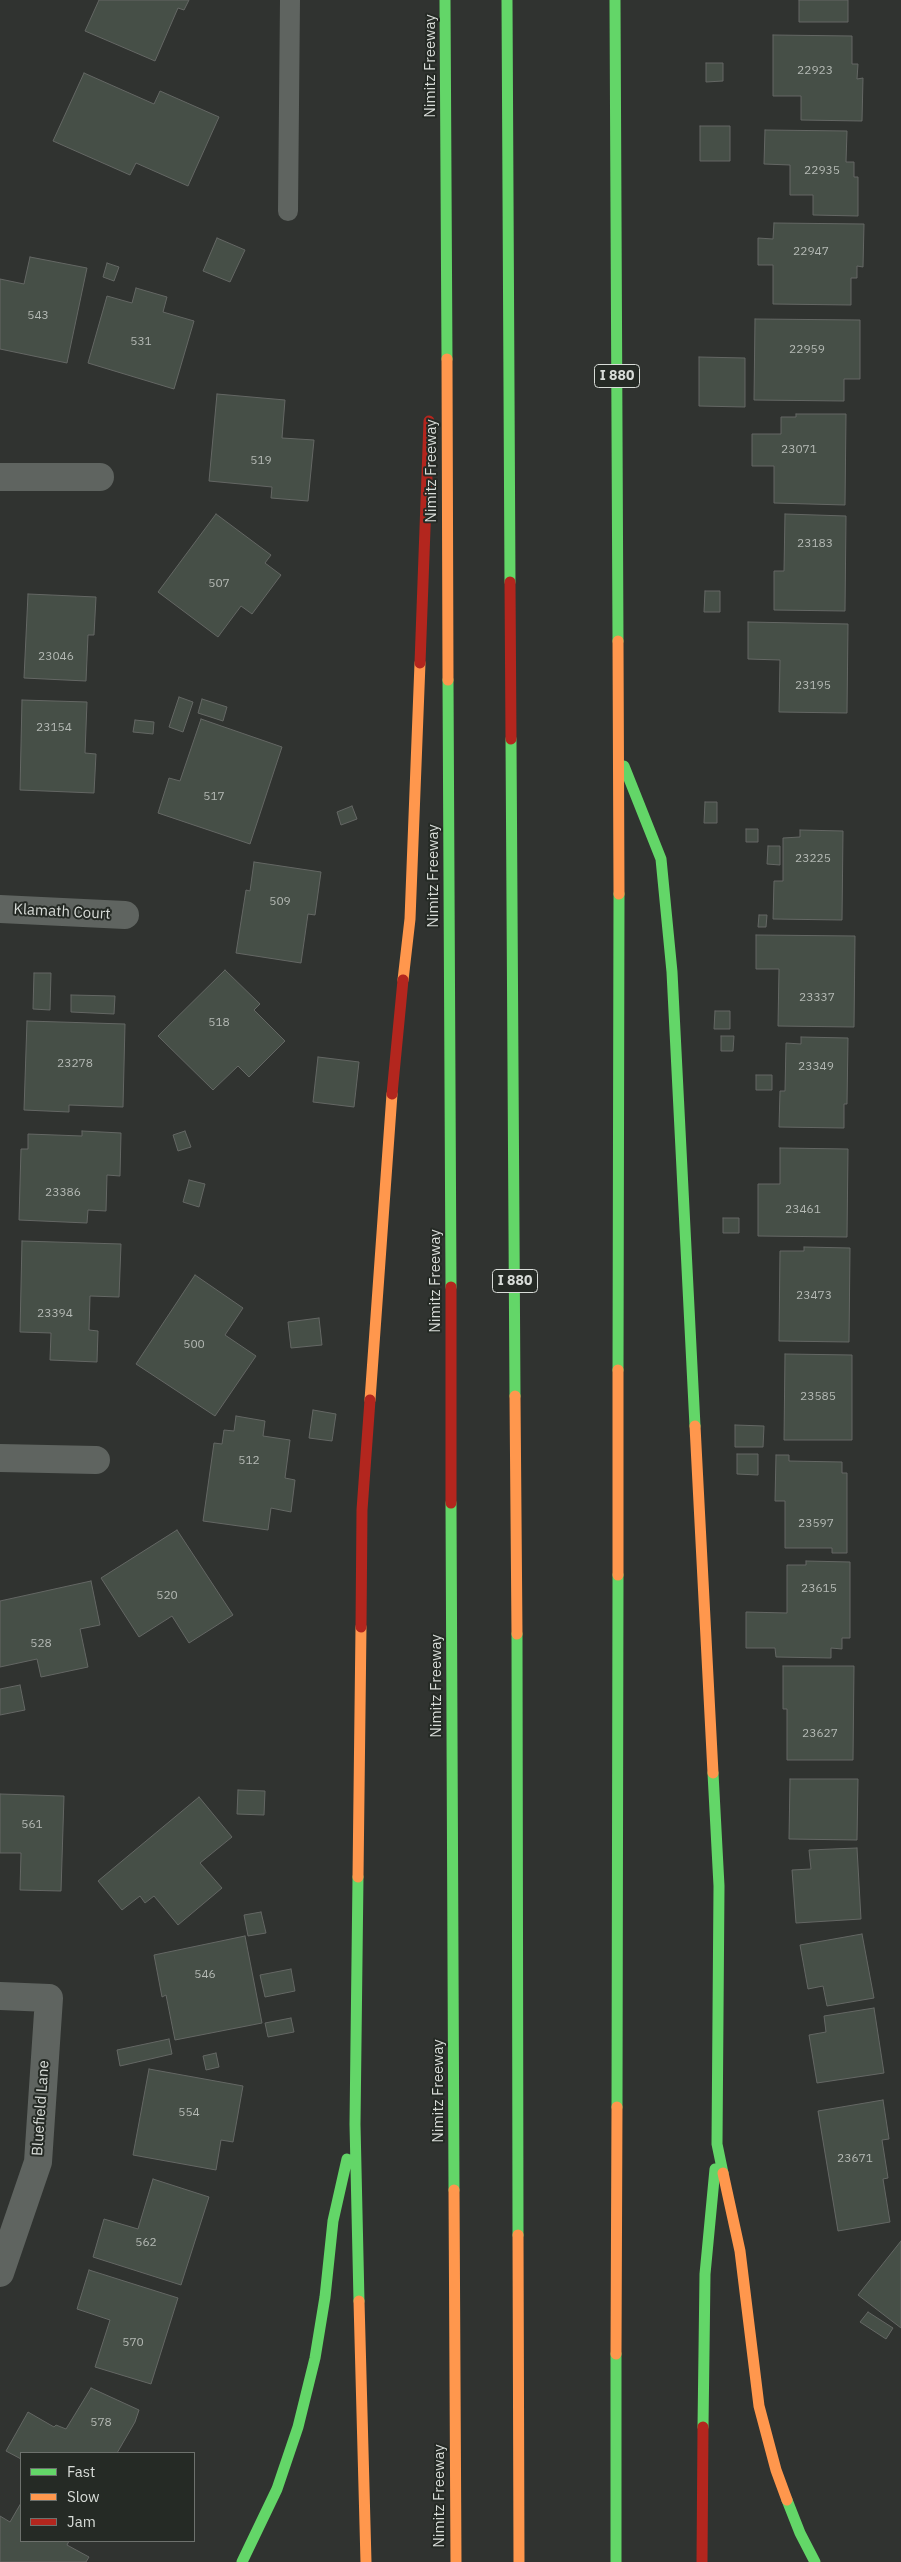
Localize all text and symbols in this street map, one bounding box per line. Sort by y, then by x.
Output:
street label: Nimitz Freeway [422,14,440,118]
house number: 22923 [797,64,833,78]
house number: 22935 [804,164,840,178]
house number: 22947 [793,245,829,259]
house number: 543 [27,309,49,323]
house number: 531 [130,335,152,349]
house number: 22959 [789,343,825,357]
road number: I 880 [594,364,640,388]
street label: Nimitz Freeway [423,419,441,523]
house number: 23071 [781,443,817,457]
house number: 519 [250,454,272,468]
house number: 23183 [797,537,833,551]
house number: 507 [208,577,230,591]
house number: 23046 [38,650,74,664]
house number: 23195 [795,679,831,693]
house number: 23154 [36,721,72,735]
house number: 517 [203,790,225,804]
street label: Nimitz Freeway [425,824,443,928]
house number: 23225 [795,852,831,866]
house number: 509 [269,895,291,909]
street label: Klamath Court [13,900,111,924]
house number: 23337 [799,991,835,1005]
house number: 518 [208,1016,230,1030]
house number: 23278 [57,1057,93,1071]
house number: 23349 [798,1060,834,1074]
house number: 23386 [45,1186,81,1200]
house number: 23461 [785,1203,821,1217]
street label: Nimitz Freeway [427,1229,445,1333]
road number: I 880 [492,1270,538,1292]
house number: 23473 [796,1289,832,1303]
house number: 23394 [37,1307,73,1321]
house number: 500 [183,1338,205,1352]
house number: 23585 [800,1390,836,1404]
house number: 512 [238,1454,260,1468]
house number: 23597 [798,1517,834,1531]
house number: 23615 [801,1582,837,1596]
house number: 520 [156,1589,178,1603]
street label: Nimitz Freeway [428,1634,446,1738]
house number: 528 [30,1637,52,1651]
house number: 23627 [802,1727,838,1741]
house number: 561 [21,1818,43,1832]
house number: 546 [194,1968,216,1982]
street label: Nimitz Freeway [430,2039,448,2143]
street label: Bluefield Lane [29,2060,53,2156]
house number: 554 [178,2106,200,2120]
house number: 23671 [837,2152,873,2166]
house number: 562 [135,2236,157,2250]
house number: 570 [122,2336,144,2350]
house number: 578 [90,2416,112,2430]
street label: Nimitz Freeway [431,2444,449,2548]
legend [20,2452,195,2542]
text: Fast [67,2462,95,2481]
text: Slow [67,2487,100,2506]
text: Jam [67,2512,96,2531]

